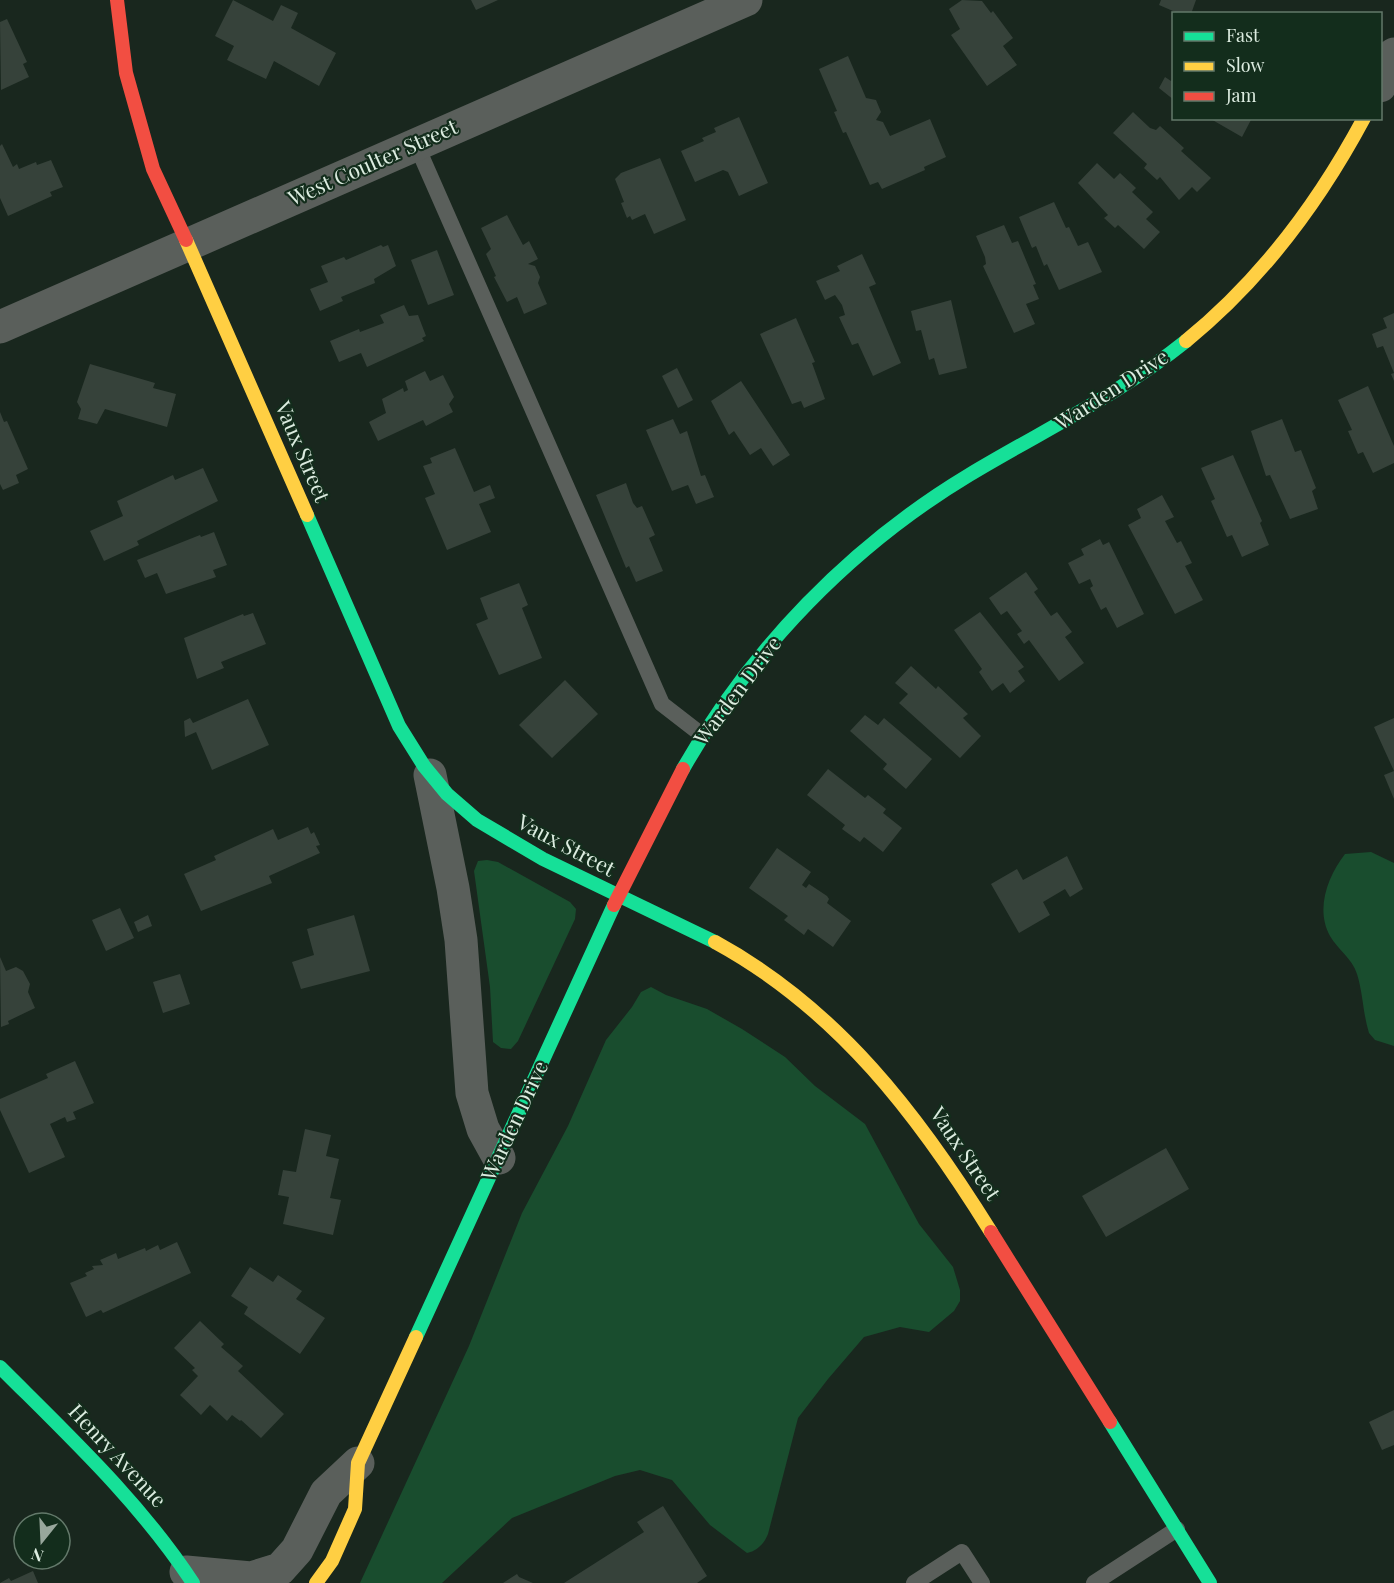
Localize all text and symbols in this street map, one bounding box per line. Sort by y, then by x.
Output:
legend [1172,12,1382,120]
text: Fast [1226,23,1260,47]
text: Slow [1226,53,1264,77]
text: Jam [1225,83,1256,107]
street label: West Coulter Street [282,111,462,212]
street label: Warden Drive [1048,341,1173,436]
street label: Vaux Street [270,396,338,506]
street label: Warden Drive [686,630,786,751]
street label: Vaux Street [512,806,621,882]
street label: Warden Drive [473,1056,553,1186]
street label: Vaux Street [925,1100,1008,1205]
street label: Henry Avenue [63,1397,174,1512]
north arrow [12,1511,72,1571]
text: N [28,1544,46,1568]

